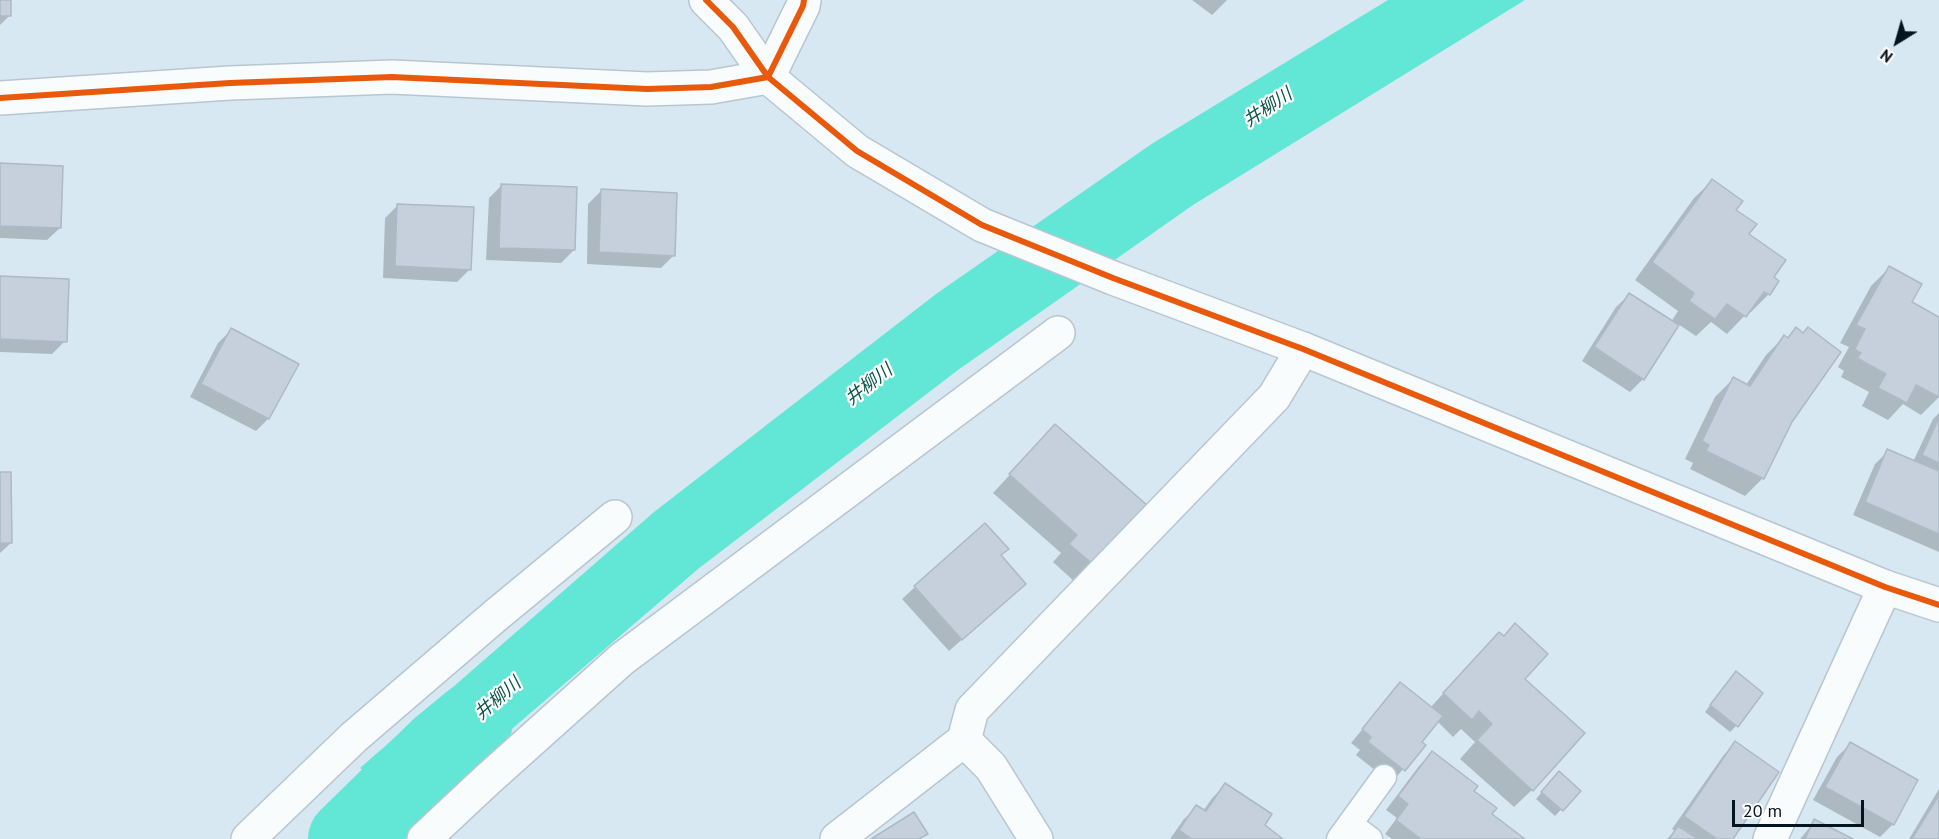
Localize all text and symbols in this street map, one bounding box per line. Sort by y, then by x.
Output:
north arrow [1867,12,1927,72]
text: N [1876,45,1896,68]
water label: 井柳川 [1240,84,1296,132]
water label: 井柳川 [841,360,897,410]
water label: 井柳川 [471,673,525,725]
scale bar [1735,788,1867,826]
text: 20 m [1743,799,1782,822]

